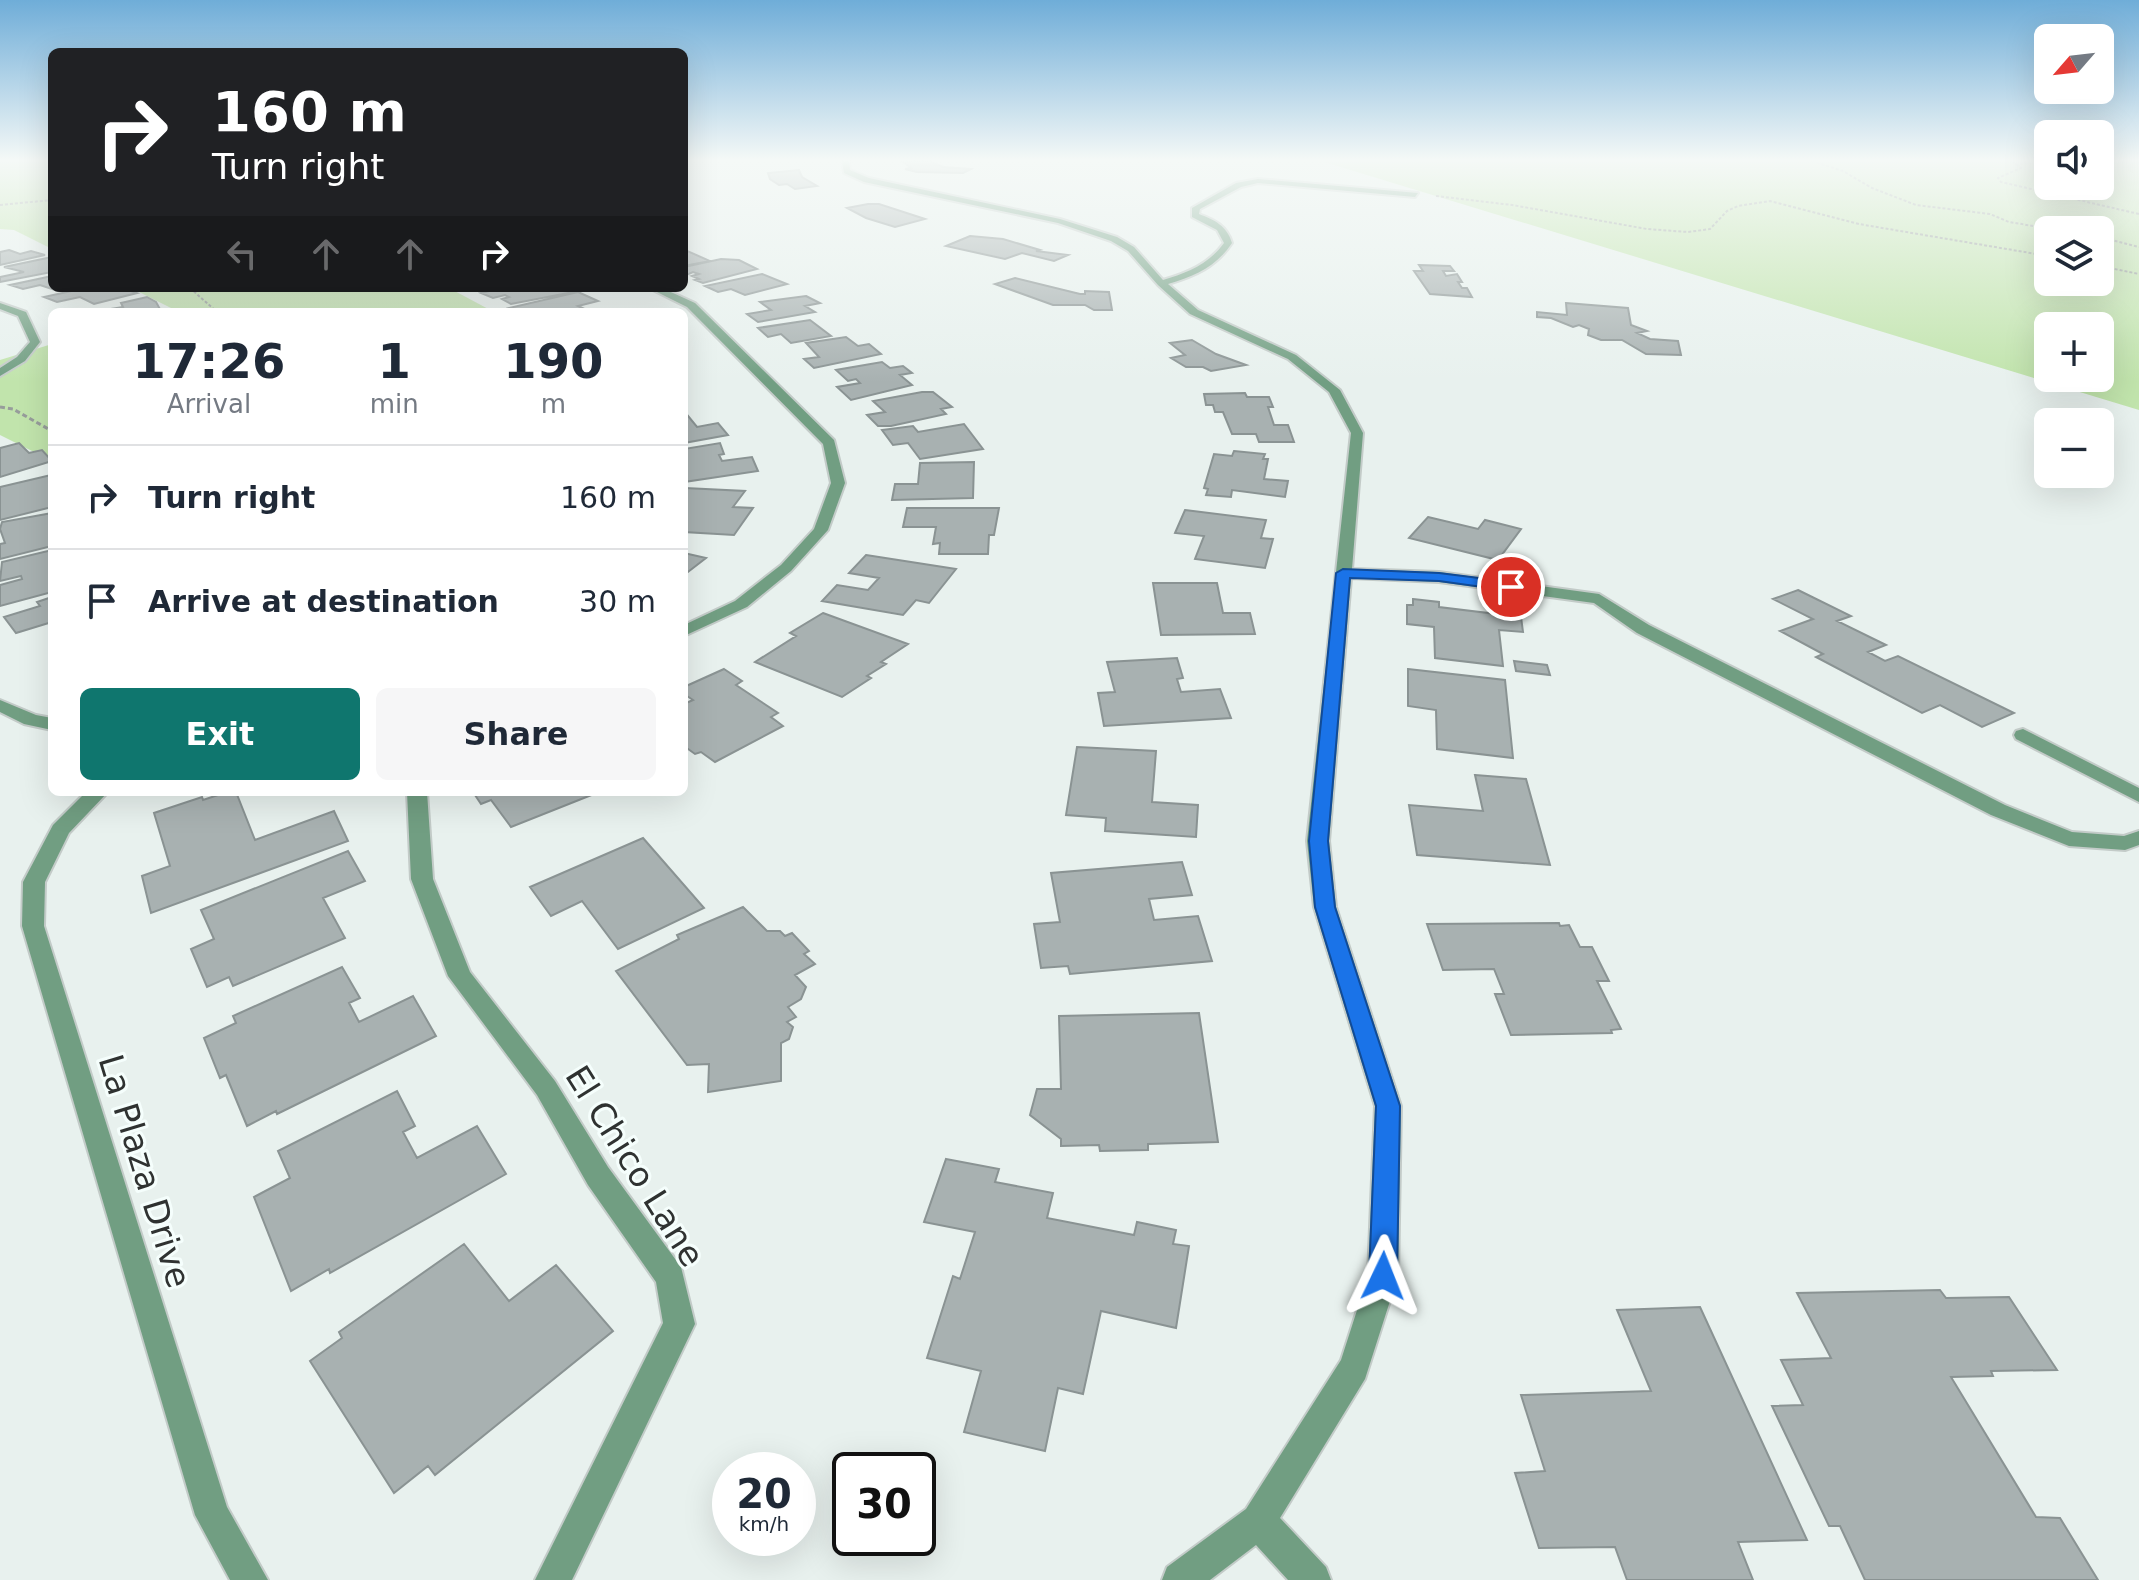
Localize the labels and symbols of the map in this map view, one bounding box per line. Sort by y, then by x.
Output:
north arrow [2034,24,2114,104]
pin [1477,553,1545,621]
street label: La Plaza Drive [91,1050,199,1292]
street label: El Chico Lane [557,1058,713,1274]
position arrow [1341,1234,1425,1318]
speed limit sign: 30 [832,1452,936,1556]

